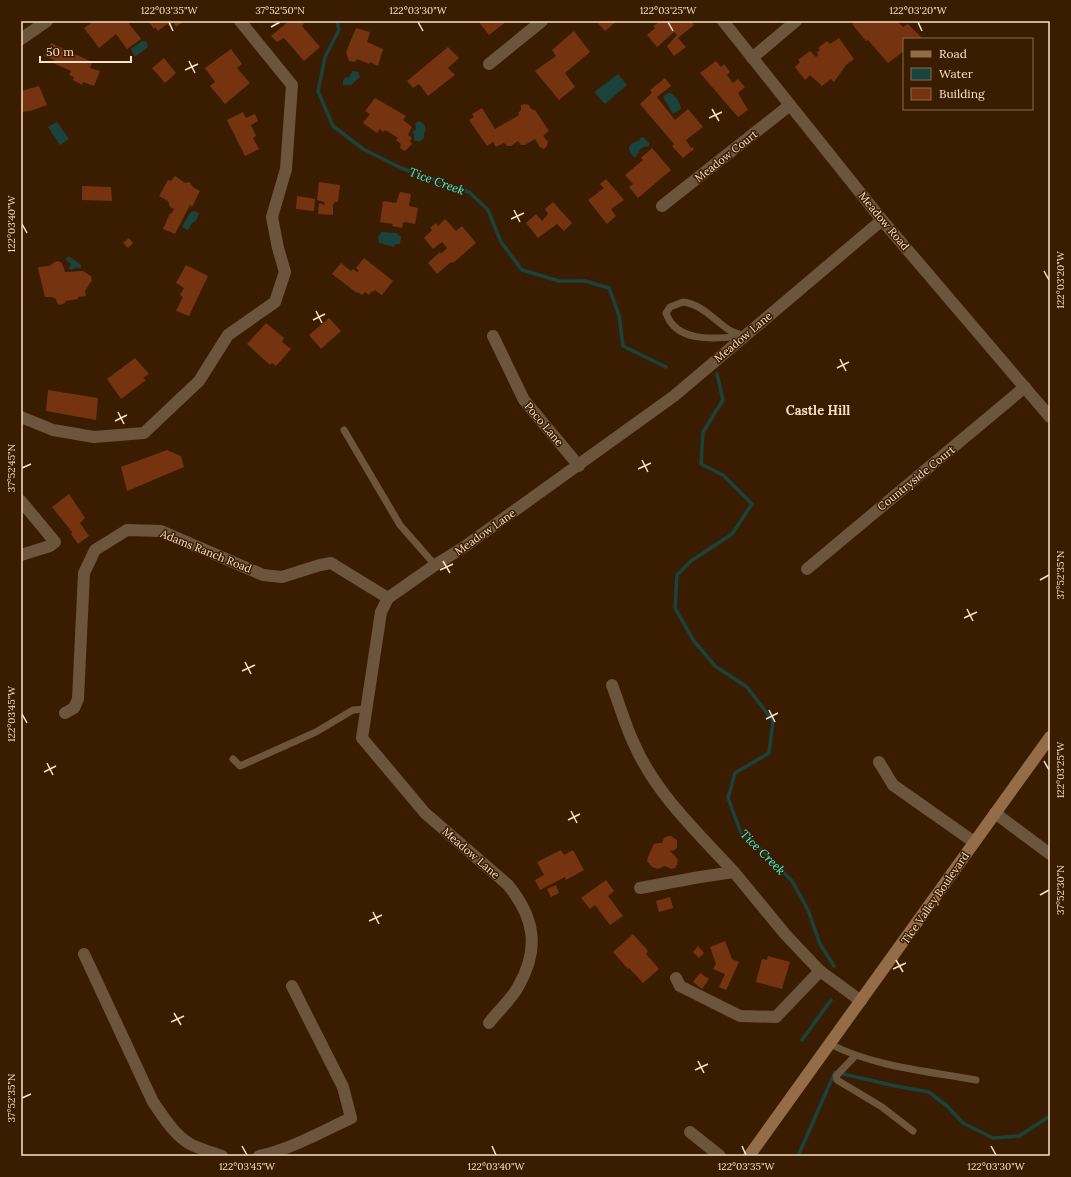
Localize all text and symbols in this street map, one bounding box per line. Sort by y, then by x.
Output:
text: 122°03'35"W [141,4,198,17]
text: 37°52'50"N [255,4,305,17]
text: 122°03'30"W [389,4,448,17]
text: 122°03'25"W [640,4,697,17]
text: 122°03'20"W [889,4,948,17]
scale bar [40,38,131,64]
legend [903,38,1033,110]
text: 50 m [46,44,74,59]
text: Road [939,46,967,61]
text: Water [939,66,974,81]
text: Building [939,86,985,101]
street label: Meadow Court [692,127,761,185]
water label: Tice Creek [407,164,467,198]
street label: Meadow Road [856,189,913,253]
text: 122°03'40"W [5,195,18,252]
text: 122°03'20"W [1054,250,1067,309]
street label: Meadow Lane [711,309,775,365]
street label: Poco Lane [522,399,566,449]
district label: Castle Hill [786,402,850,419]
street label: Countryside Court [874,442,958,514]
text: 37°52'45"N [5,443,18,492]
street label: Meadow Lane [452,506,518,558]
street label: Adams Ranch Road [157,526,254,576]
text: 37°52'35"N [1054,550,1067,600]
text: 122°03'45"W [5,685,18,742]
text: 122°03'25"W [1054,741,1067,798]
street label: Meadow Lane [440,824,502,882]
water label: Tice Creek [737,826,789,878]
street label: Tice Valley Boulevard [898,849,972,947]
text: 37°52'30"N [1054,865,1067,915]
text: 37°52'35"N [5,1073,18,1123]
text: 122°03'45"W [219,1160,276,1173]
text: 122°03'40"W [468,1160,525,1173]
text: 122°03'35"W [718,1160,775,1173]
text: 122°03'30"W [967,1160,1026,1173]

